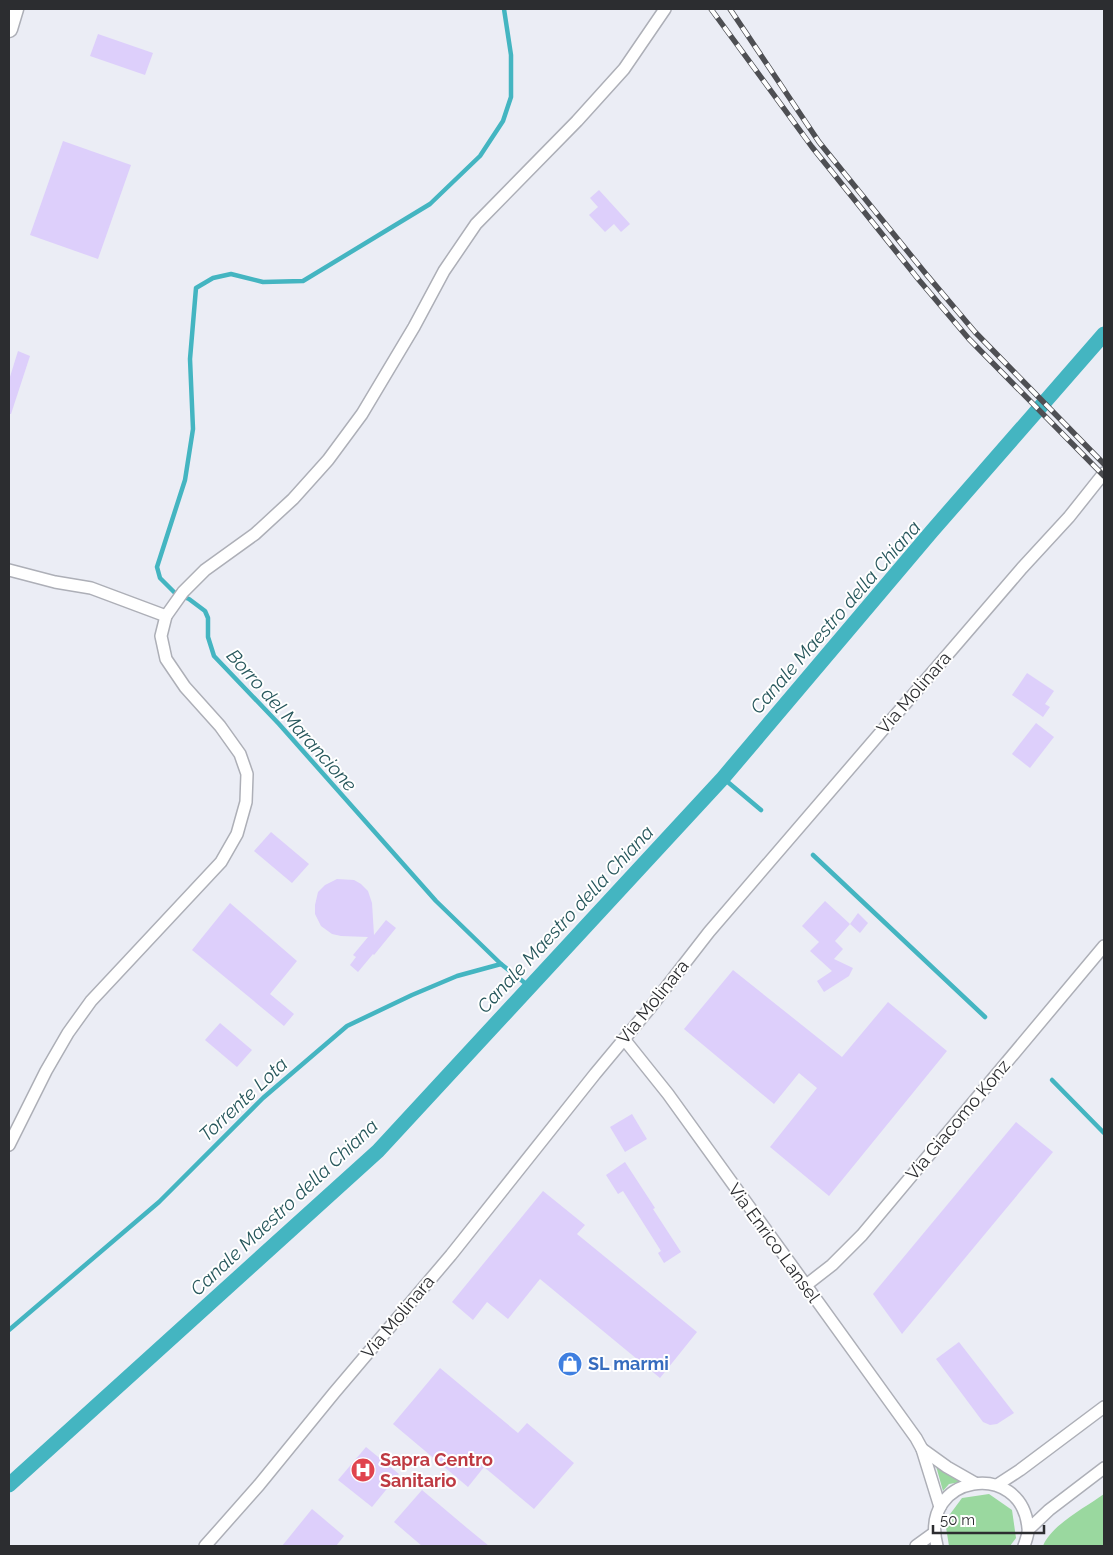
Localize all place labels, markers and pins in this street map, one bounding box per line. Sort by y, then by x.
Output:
shop icon: SL marmi [557,1351,583,1377]
place label: SL marmi [588,1353,669,1374]
place label: Sapra Centro Sanitario [380,1449,493,1491]
hospital icon: Sapra Centro Sanitario [350,1457,376,1483]

